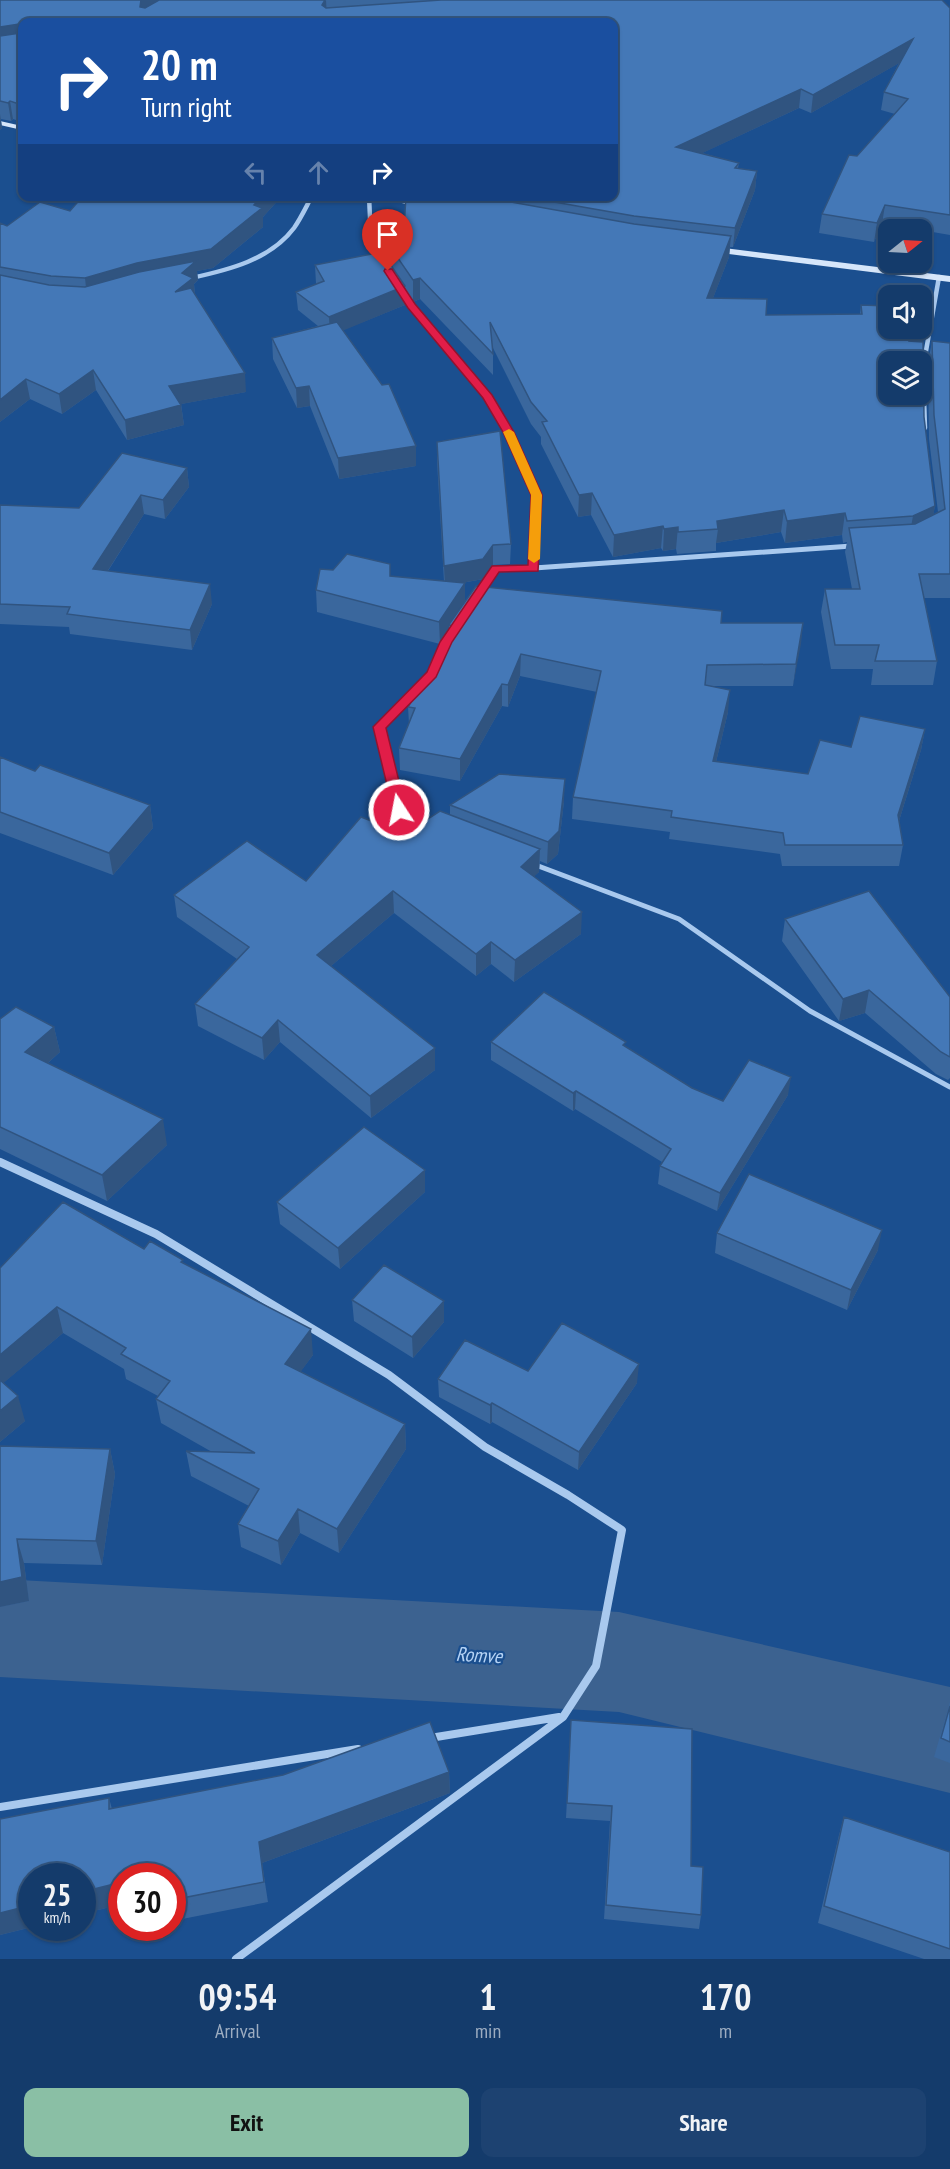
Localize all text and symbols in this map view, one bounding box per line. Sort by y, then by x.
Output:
text: 20 m [141,37,218,92]
icon: right [42,42,120,120]
text: Turn right [141,90,232,124]
icon: left [239,156,272,189]
icon: ahead [302,156,335,189]
icon: right [365,156,398,189]
pin [362,209,413,271]
icon: arrive [371,218,404,251]
north arrow [878,219,932,273]
map controls [878,219,932,405]
button: sound [878,285,932,339]
button: layers [878,351,932,405]
position arrow [367,778,431,842]
water label: Romve [455,1641,505,1669]
speed limit sign: 30 [108,1863,186,1941]
text: 25 [43,1875,71,1914]
text: km/h [44,1908,70,1927]
text: 09:54 [199,1973,276,2020]
text: 1 [479,1973,497,2020]
text: 170 [700,1973,751,2020]
text: Arrival [215,2018,260,2044]
text: min [475,2018,501,2044]
text: m [719,2018,732,2044]
button: Exit [24,2088,469,2157]
button: Share [481,2088,926,2157]

